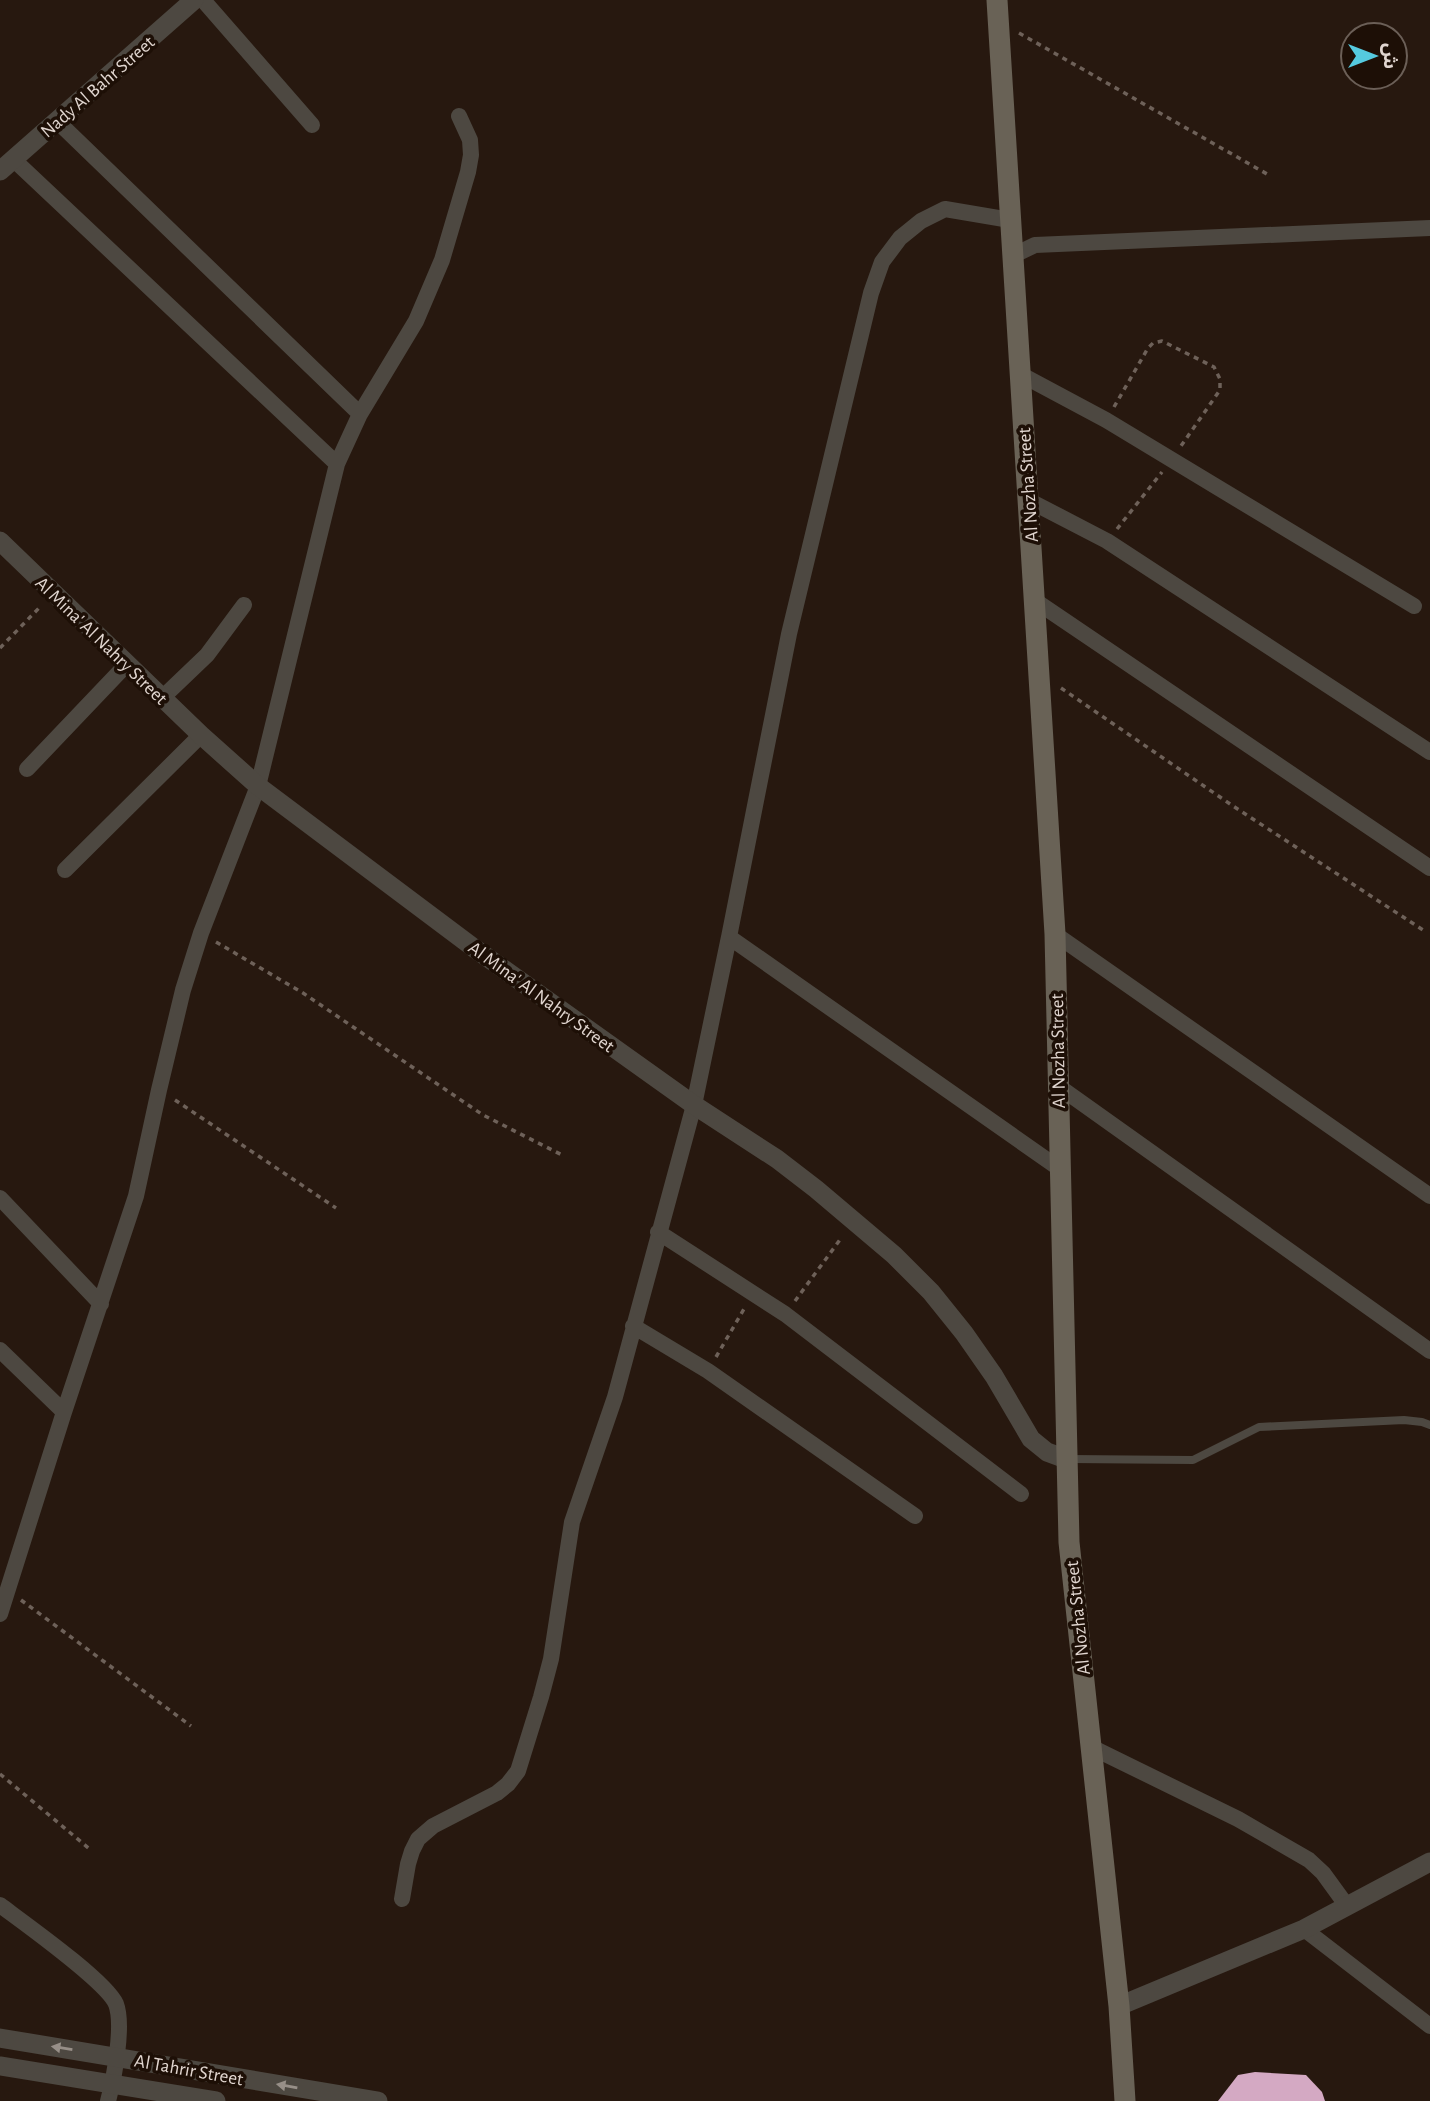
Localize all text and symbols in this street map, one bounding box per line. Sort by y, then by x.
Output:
north arrow [1339,21,1409,91]
street label: Nady Al Bahr Street [37,33,159,142]
text: ش [1380,43,1399,69]
street label: Al Nozha Street [1015,427,1042,543]
street label: Al Mina' Al Nahry Street [31,573,170,709]
street label: Al Mina' Al Nahry Street [465,938,617,1056]
street label: Al Nozha Street [1048,993,1069,1109]
street label: Al Nozha Street [1063,1560,1094,1676]
one-way arrow [51,2042,73,2053]
street label: Al Tahrir Street [133,2052,245,2089]
one-way arrow [276,2080,298,2091]

